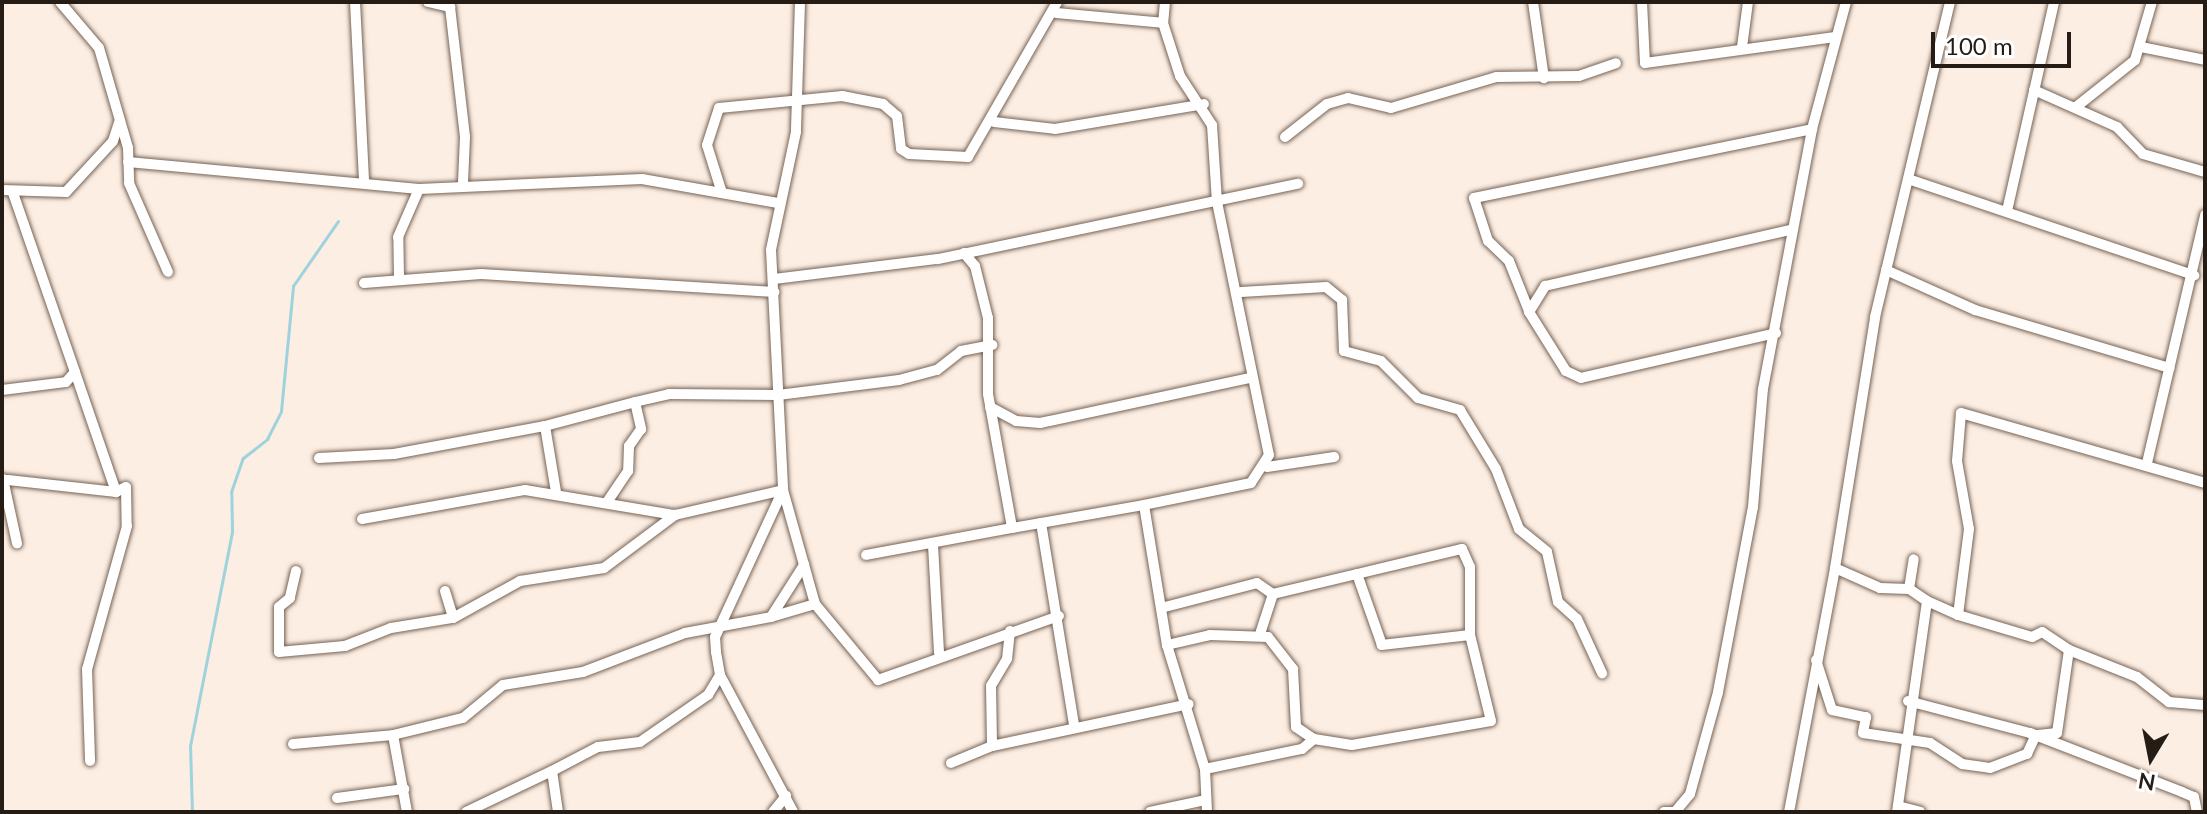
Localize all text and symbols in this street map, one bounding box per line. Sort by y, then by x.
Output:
scale bar [1935,16,2075,66]
text: 100 m [1945,31,2013,60]
north arrow [2111,718,2191,798]
text: N [2136,767,2157,797]

